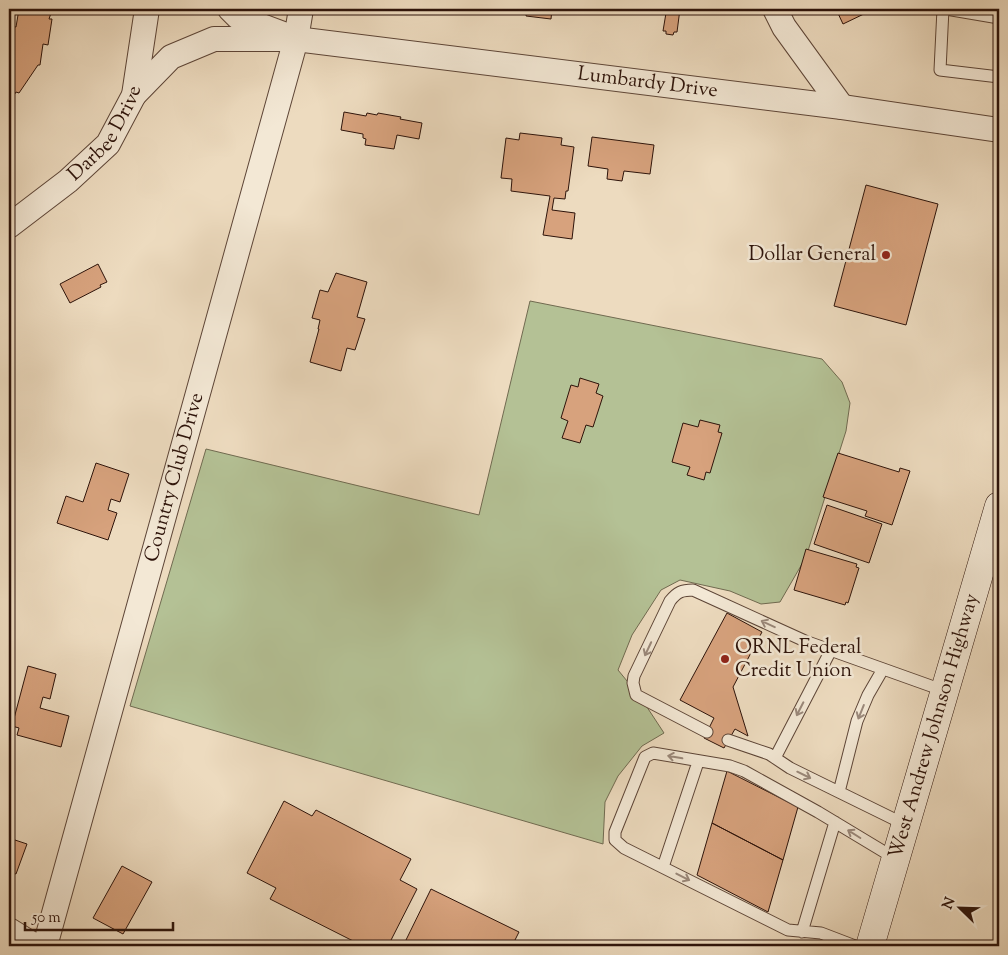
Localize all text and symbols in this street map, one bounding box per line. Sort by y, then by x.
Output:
street label: Lumbardy Drive [576,60,719,106]
street label: Darbee Drive [62,84,150,188]
place label: Dollar General [749,241,876,270]
marker: Dollar General [880,249,892,261]
street label: Country Club Drive [137,390,212,566]
street label: West Andrew Johnson Highway [882,590,987,862]
one-way arrow [761,618,776,628]
place label: ORNL Federal Credit Union [735,634,862,686]
one-way arrow [642,641,652,656]
marker: ORNL Federal Credit Union [719,653,731,665]
one-way arrow [795,701,804,716]
one-way arrow [855,704,865,719]
one-way arrow [668,752,684,762]
one-way arrow [796,771,811,780]
one-way arrow [848,829,862,839]
one-way arrow [675,872,690,882]
north arrow [936,882,986,932]
text: N [938,895,961,913]
scale bar [25,900,172,932]
text: 50 m [31,908,61,929]

